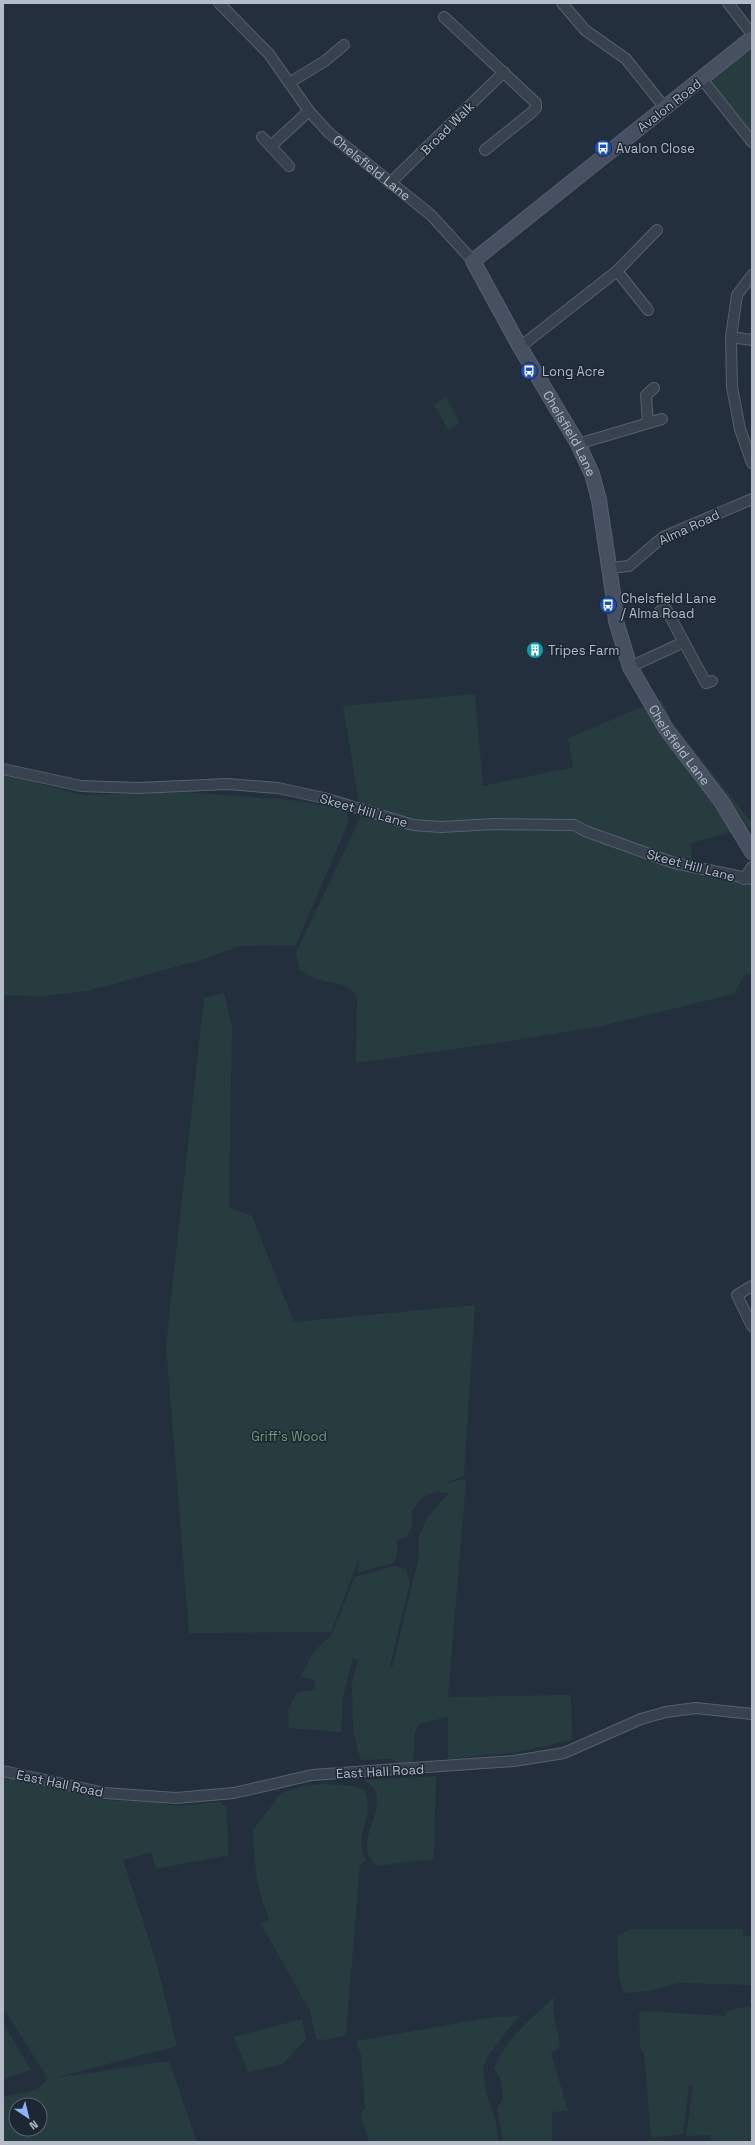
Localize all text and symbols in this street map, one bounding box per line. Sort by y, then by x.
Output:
street label: Avalon Road [634,75,705,136]
street label: Broad Walk [417,98,478,159]
street label: Chelsfield Lane [329,131,414,205]
bus stop icon: Avalon Close [593,138,613,158]
place label: Avalon Close [616,140,695,157]
bus stop icon: Long Acre [519,361,539,381]
place label: Long Acre [542,363,605,380]
street label: Chelsfield Lane [539,388,600,479]
street label: Alma Road [656,506,722,549]
place label: Chelsfield Lane / Alma Road [621,590,716,622]
bus stop icon: Chelsfield Lane / Alma Road [598,595,618,615]
building icon: Tripes Farm [525,640,545,660]
place label: Tripes Farm [548,642,620,659]
street label: Chelsfield Lane [645,702,714,789]
street label: Skeet Hill Lane [318,790,410,831]
street label: Skeet Hill Lane [645,846,737,885]
park label: Griff's Wood [251,1428,327,1445]
street label: East Hall Road [335,1761,425,1782]
street label: East Hall Road [15,1766,105,1801]
north arrow [8,2097,48,2137]
text: N [27,2117,41,2133]

